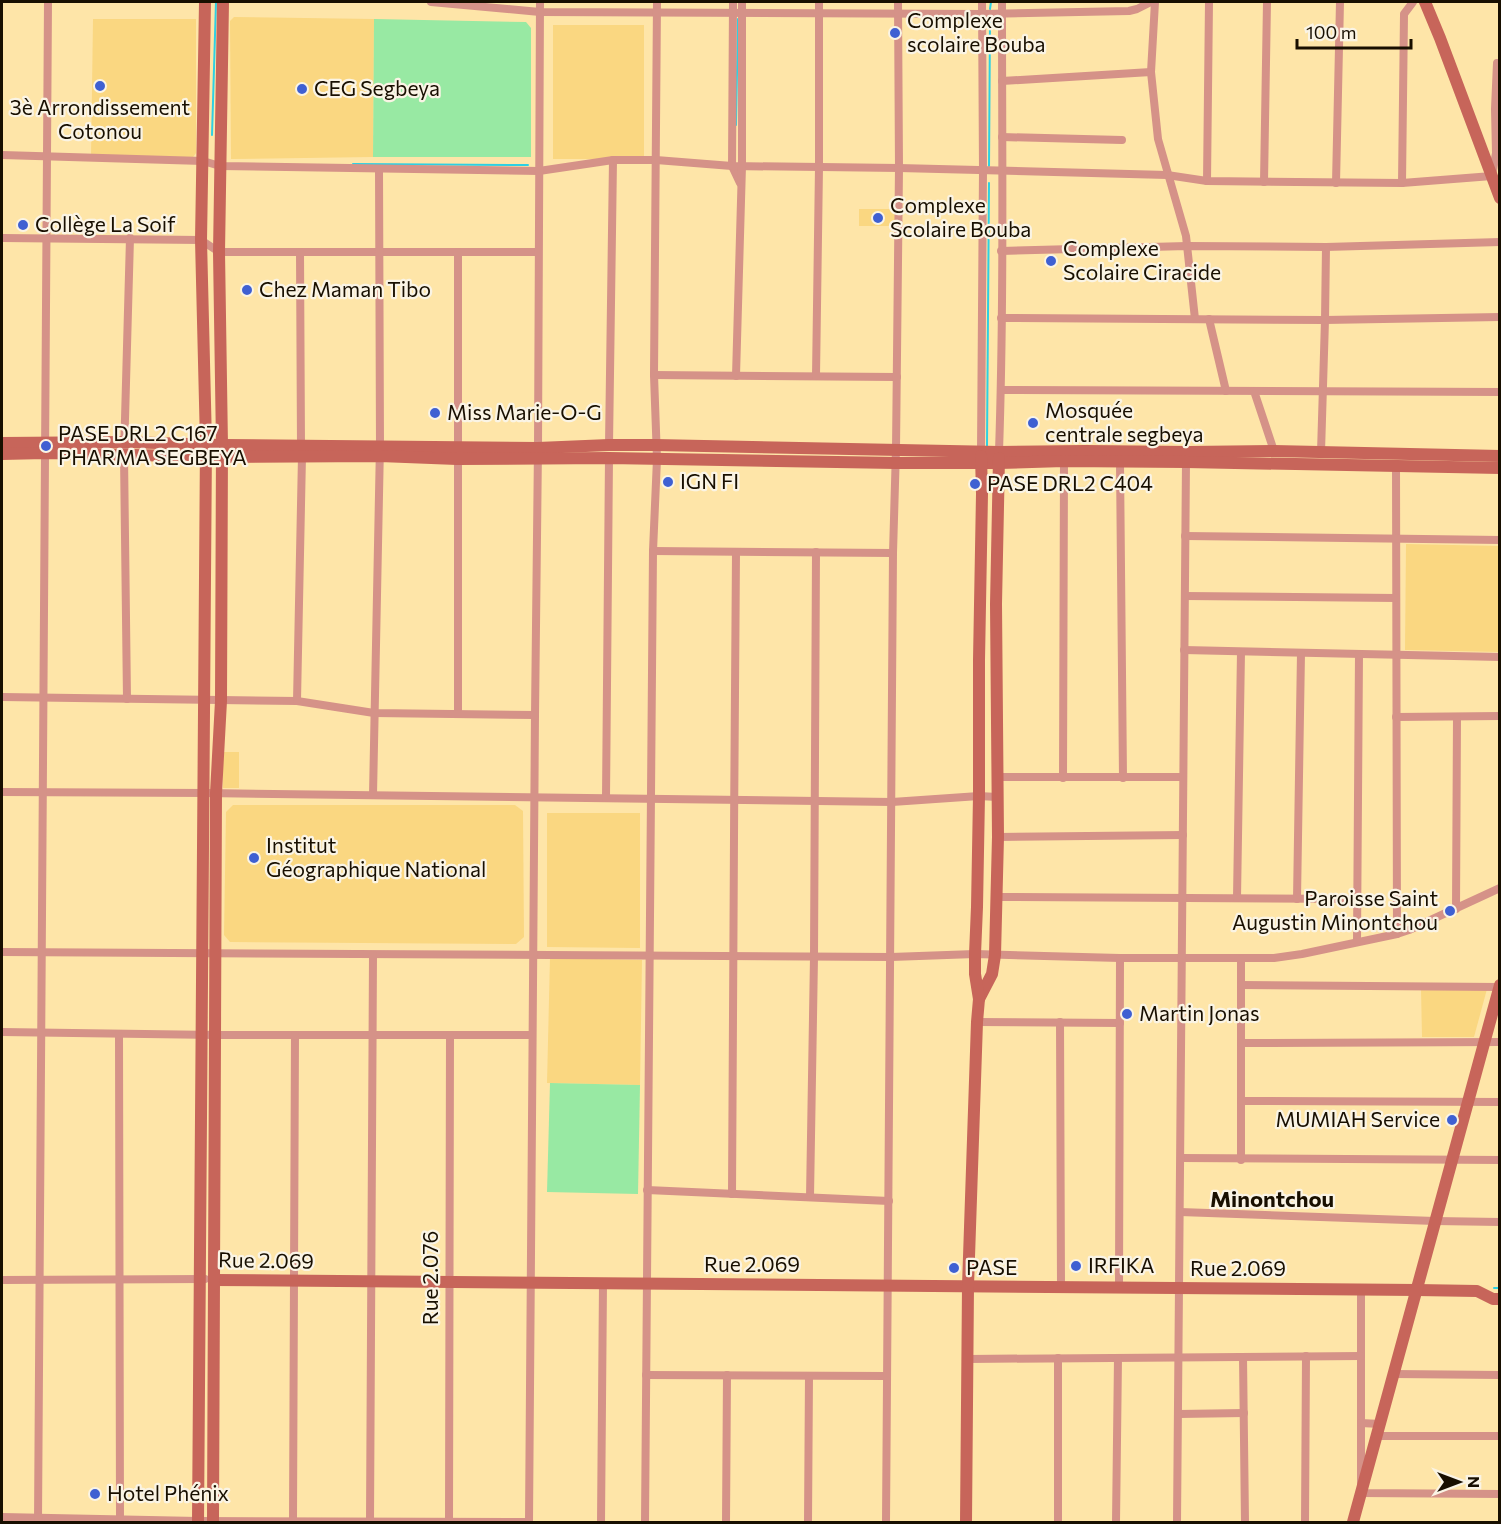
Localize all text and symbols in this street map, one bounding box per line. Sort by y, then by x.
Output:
place label: Complexe scolaire Bouba [907,7,1046,56]
scale bar [1297,12,1411,50]
text: 100 m [1306,21,1356,43]
marker: Complexe scolaire Bouba [888,26,902,40]
place label: CEG Segbeya [314,75,440,100]
marker: 3è Arrondissement Cotonou [93,79,107,93]
marker: CEG Segbeya [295,82,309,96]
place label: 3è Arrondissement Cotonou [10,94,190,143]
place label: Complexe Scolaire Bouba [890,192,1031,241]
place label: Collège La Soif [35,211,176,236]
marker: Complexe Scolaire Bouba [871,211,885,225]
marker: Collège La Soif [16,218,30,232]
place label: Complexe Scolaire Ciracide [1063,235,1221,284]
marker: Complexe Scolaire Ciracide [1044,254,1058,268]
place label: Chez Maman Tibo [259,276,431,301]
marker: Chez Maman Tibo [240,283,254,297]
place label: Mosquée centrale segbeya [1045,397,1204,446]
place label: Miss Marie-O-G [447,399,602,424]
marker: Miss Marie-O-G [428,406,442,420]
marker: Mosquée centrale segbeya [1026,416,1040,430]
place label: PASE DRL2 C167 PHARMA SEGBEYA [58,420,247,469]
marker: PASE DRL2 C167 PHARMA SEGBEYA [39,439,53,453]
place label: IGN FI [680,468,739,493]
place label: PASE DRL2 C404 [987,470,1153,495]
marker: IGN FI [661,475,675,489]
marker: PASE DRL2 C404 [968,477,982,491]
place label: Institut Géographique National [266,832,486,881]
marker: Institut Géographique National [247,851,261,865]
place label: Paroisse Saint Augustin Minontchou [1232,885,1438,934]
marker: Paroisse Saint Augustin Minontchou [1443,904,1457,918]
place label: Martin Jonas [1139,1000,1260,1025]
marker: Martin Jonas [1120,1007,1134,1021]
place label: MUMIAH Service [1275,1106,1440,1131]
marker: MUMIAH Service [1445,1113,1459,1127]
district label: Minontchou [1210,1185,1334,1212]
street label: Rue 2.076 [417,1231,442,1325]
street label: Rue 2.069 [218,1246,314,1273]
street label: Rue 2.069 [704,1251,800,1276]
place label: IRFIKA [1088,1252,1154,1277]
place label: PASE [966,1254,1017,1279]
street label: Rue 2.069 [1190,1255,1286,1280]
marker: IRFIKA [1069,1259,1083,1273]
marker: PASE [947,1261,961,1275]
north arrow [1429,1452,1489,1512]
text: N [1465,1476,1484,1488]
place label: Hotel Phénix [107,1480,229,1505]
marker: Hotel Phénix [88,1487,102,1501]

